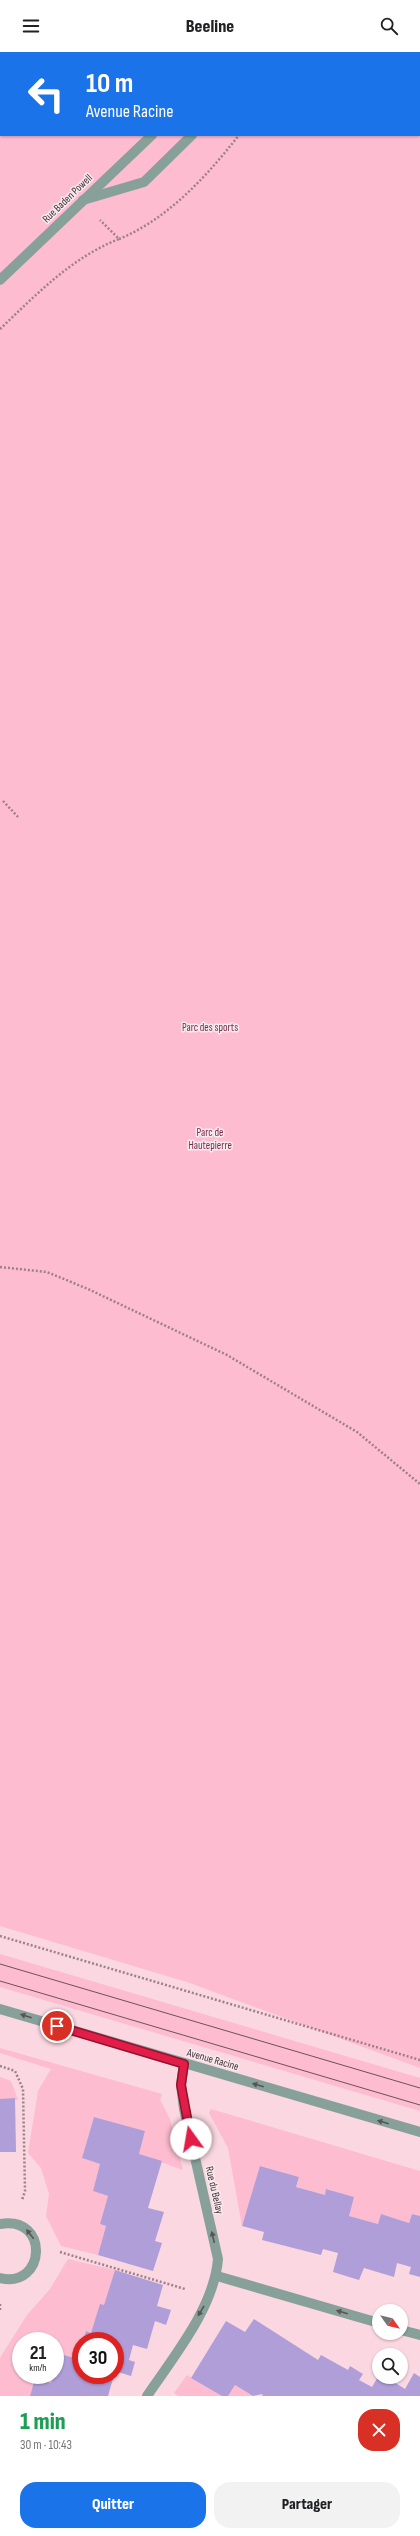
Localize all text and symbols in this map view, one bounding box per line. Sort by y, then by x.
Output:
icon: menu [20,15,42,37]
icon: search [378,15,400,37]
text: Beeline [186,16,234,37]
text: 10 m [86,67,133,100]
icon: left [20,68,72,120]
text: Avenue Racine [86,101,173,122]
street label: Rue Baden Powell [40,171,95,225]
park label: Parc des sports [182,1021,238,1034]
park label: Parc de Hautepierre [188,1126,232,1152]
pin [40,2009,74,2043]
one-way arrow [19,2013,31,2019]
icon: arrive [46,2015,68,2037]
street label: Avenue Racine [184,2046,240,2073]
one-way arrow [252,2082,264,2088]
position arrow [170,2118,212,2160]
one-way arrow [376,2118,389,2124]
street label: Rue du Bellay [203,2165,226,2216]
one-way arrow [26,2229,34,2240]
one-way arrow [210,2231,216,2244]
north arrow [372,2304,408,2340]
map controls [372,2304,408,2384]
one-way arrow [198,2305,205,2317]
one-way arrow [335,2309,347,2315]
speed limit sign: 30 [72,2332,124,2384]
text: 21 [30,2341,46,2365]
button: search [372,2348,408,2384]
text: km/h [29,2362,47,2374]
text: 1 min [20,2407,66,2436]
button: close [358,2409,400,2451]
text: 30 m · 10:43 [20,2437,72,2453]
button: Quitter [20,2482,206,2528]
button: Partager [214,2482,400,2528]

